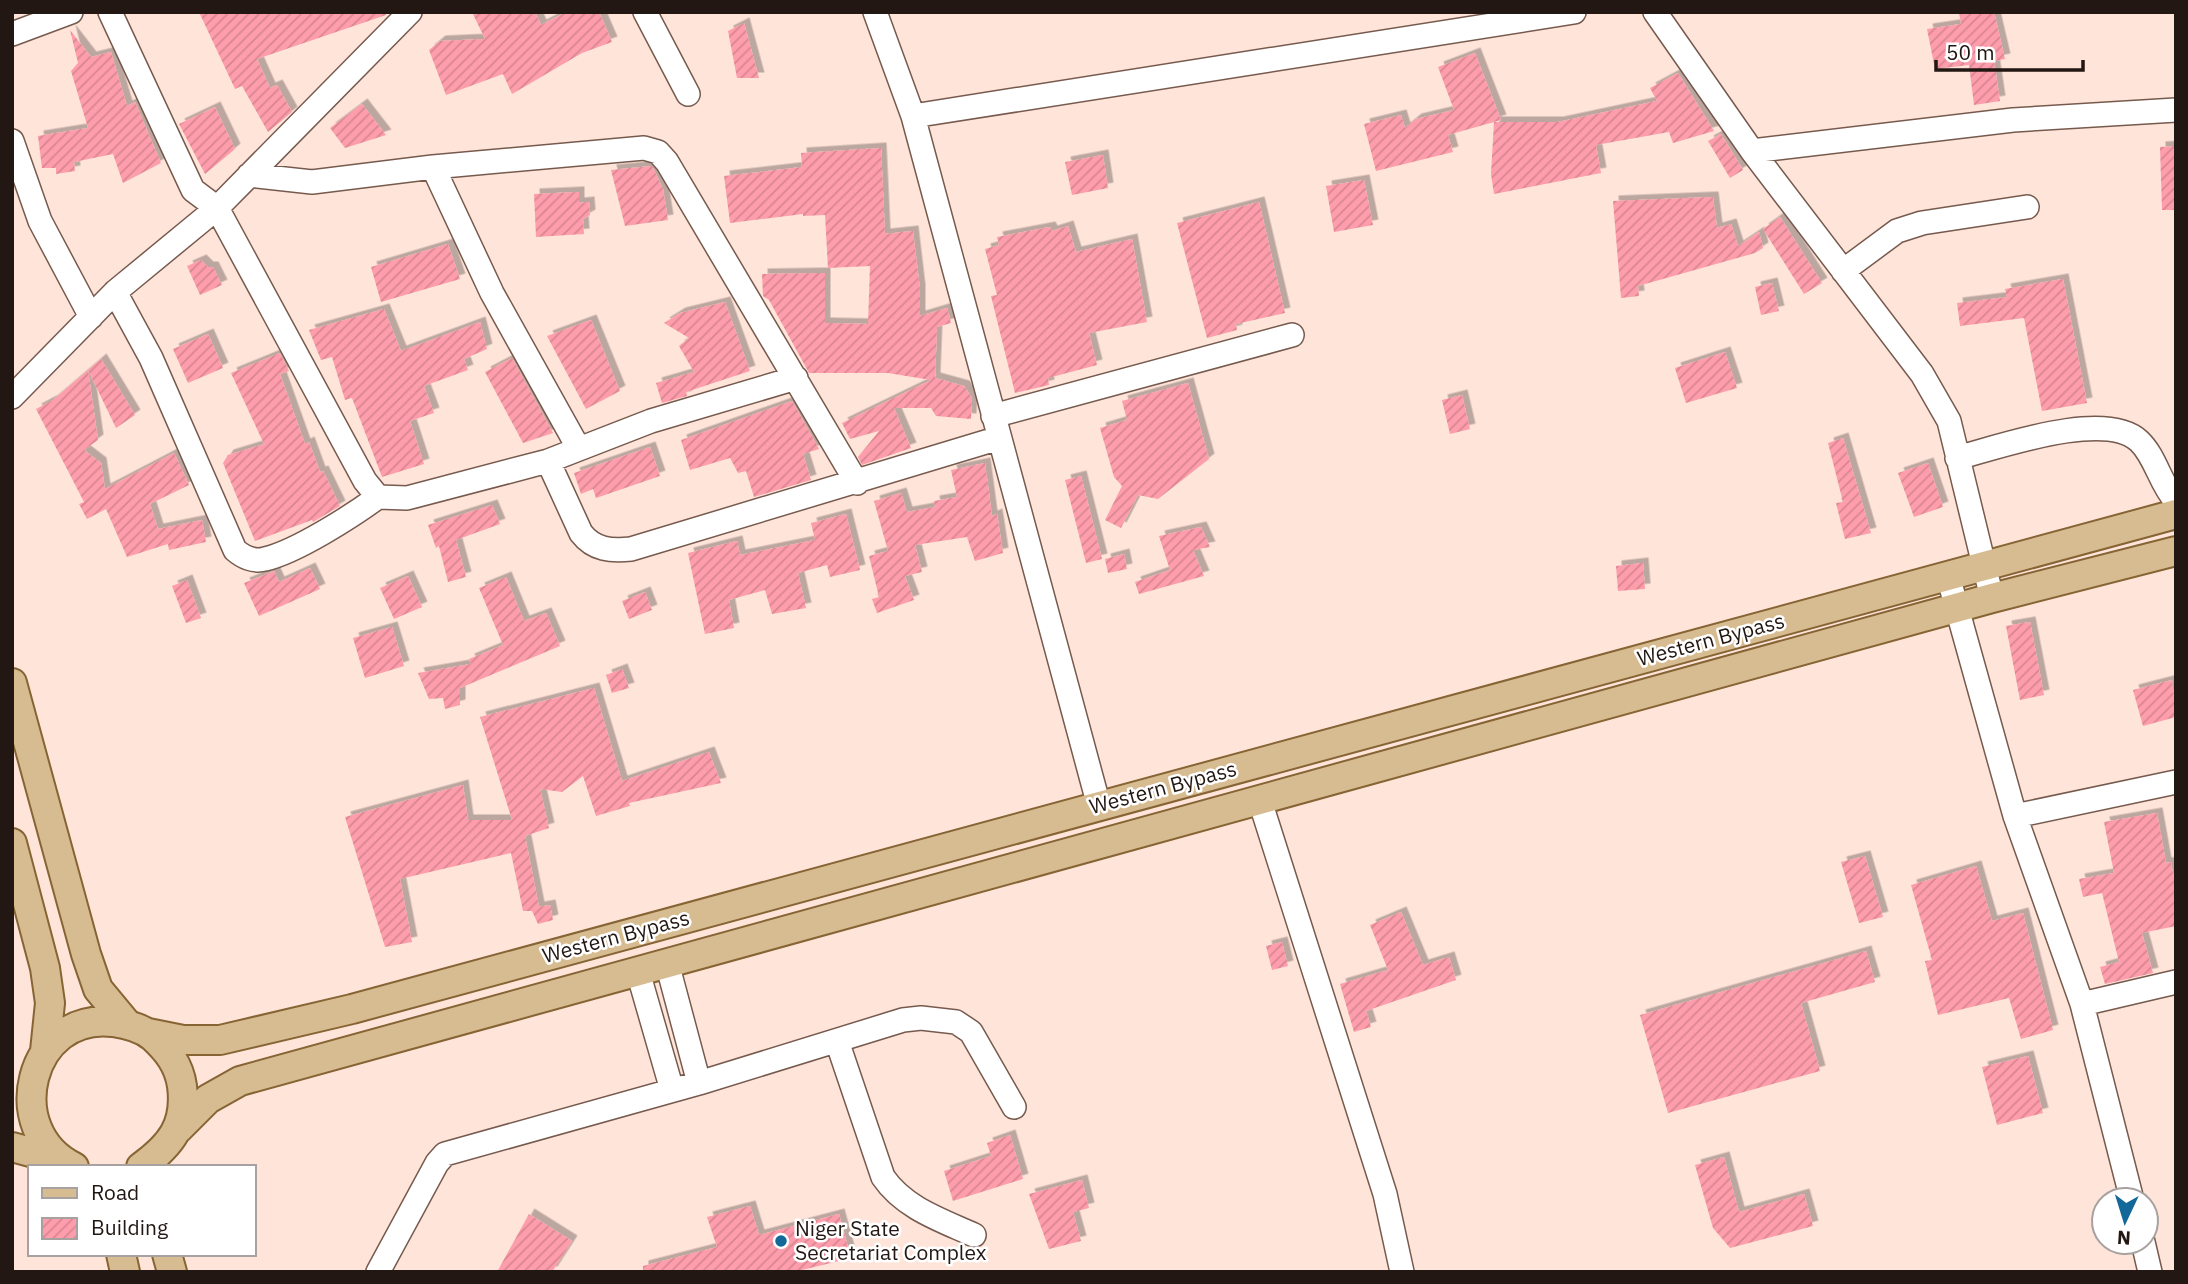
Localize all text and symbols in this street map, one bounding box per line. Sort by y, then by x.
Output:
scale bar [1936,28,2083,72]
text: 50 m [1946,38,1995,66]
street label: Western Bypass [1634,606,1787,672]
street label: Western Bypass [1086,754,1239,820]
street label: Western Bypass [539,903,692,969]
legend [28,1165,256,1256]
text: Road [91,1178,139,1206]
north arrow [2090,1186,2160,1256]
text: Building [91,1213,168,1241]
place label: Niger State Secretariat Complex [795,1214,987,1266]
text: N [2116,1226,2132,1250]
marker: Niger State Secretariat Complex [773,1233,789,1249]

